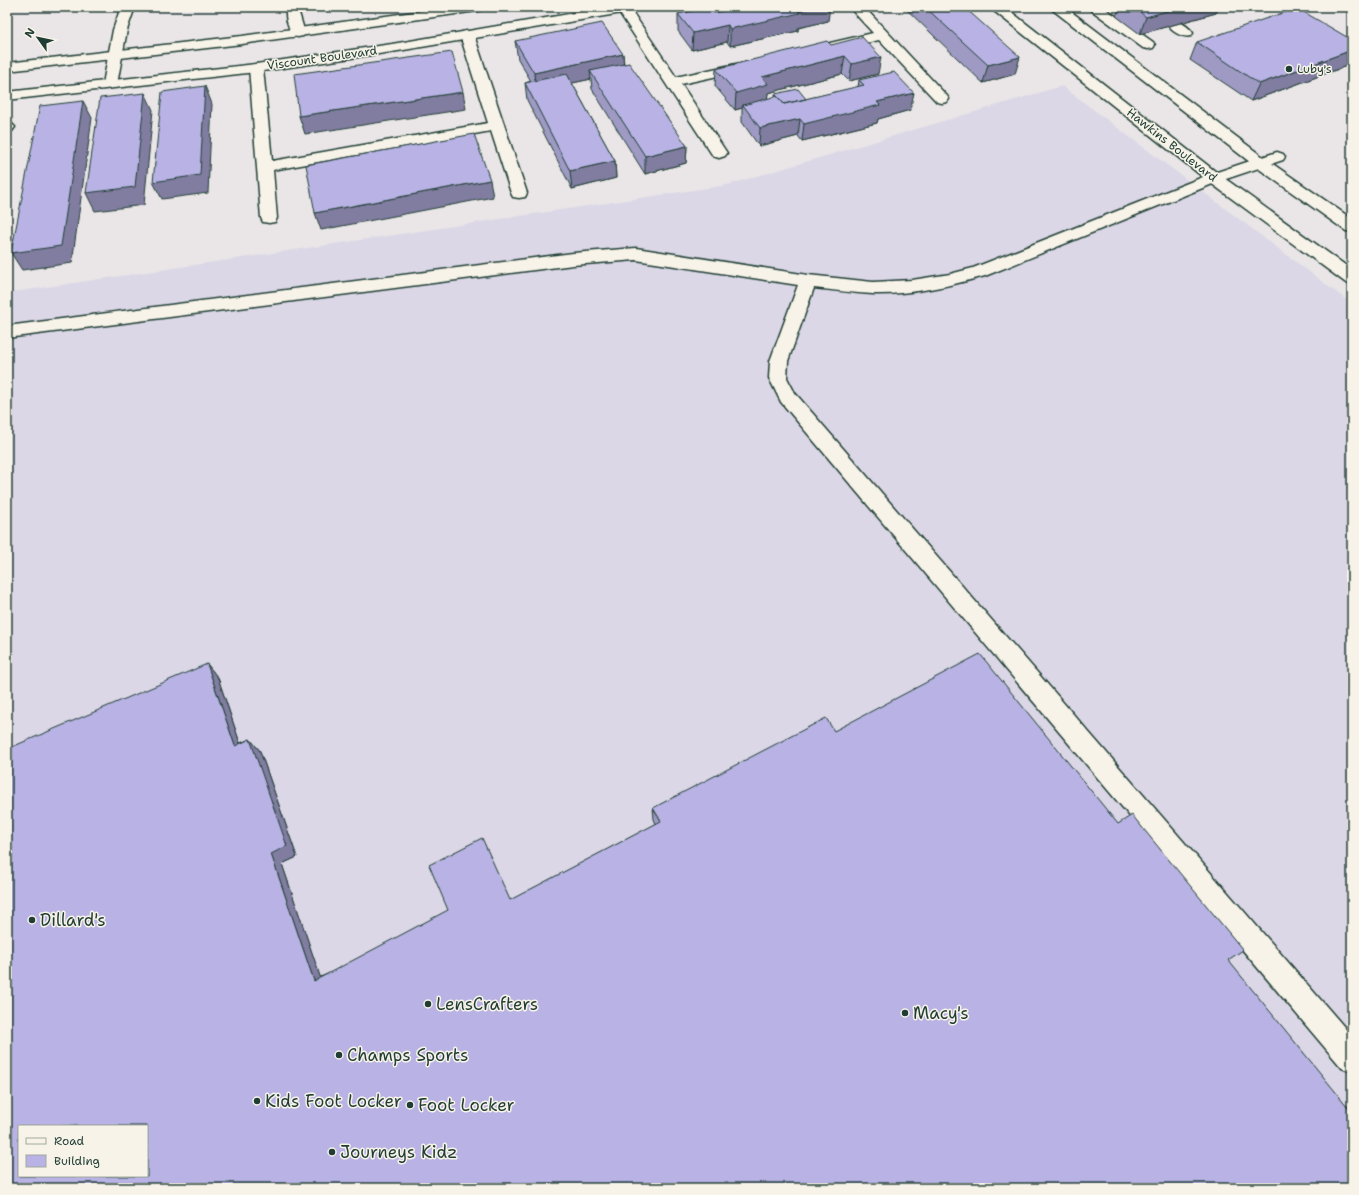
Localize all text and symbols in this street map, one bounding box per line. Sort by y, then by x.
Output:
north arrow [18,18,58,58]
text: N [21,25,39,41]
street label: Viscount Boulevard [266,42,379,74]
place label: Luby's [1297,61,1332,77]
marker: Luby's [1284,64,1294,74]
street label: Hawkins Boulevard [1123,105,1221,186]
place label: Dillard's [40,909,106,931]
marker: Dillard's [27,915,37,925]
place label: LensCrafters [436,993,538,1015]
marker: LensCrafters [423,999,433,1009]
place label: Macy's [913,1002,969,1024]
marker: Macy's [900,1008,910,1018]
place label: Champs Sports [347,1044,469,1066]
marker: Champs Sports [334,1050,344,1060]
place label: Kids Foot Locker [265,1090,402,1112]
place label: Foot Locker [418,1094,515,1116]
marker: Kids Foot Locker [252,1096,262,1106]
marker: Foot Locker [405,1100,415,1110]
legend [18,1125,148,1177]
text: Road [54,1133,85,1149]
place label: Journeys Kidz [340,1141,457,1163]
marker: Journeys Kidz [327,1147,337,1157]
text: Building [54,1153,100,1169]

